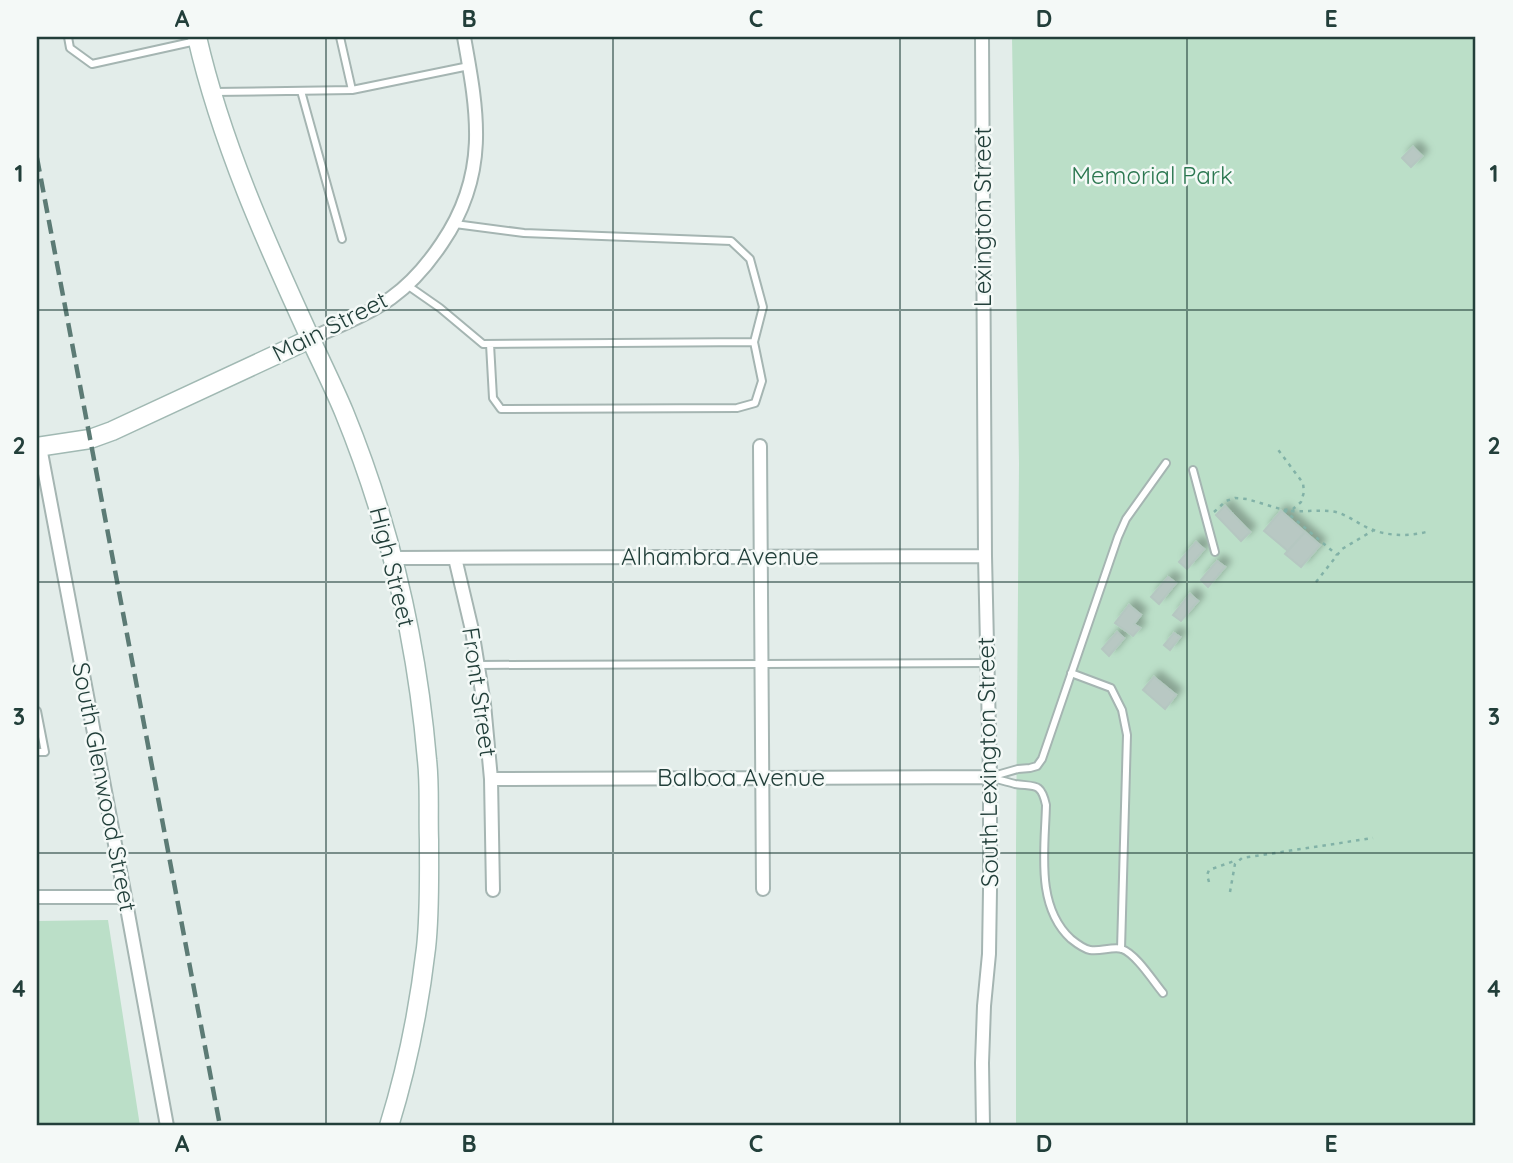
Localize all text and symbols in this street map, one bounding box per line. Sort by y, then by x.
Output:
text: A [175,4,190,33]
text: B [461,4,477,33]
text: C [749,4,763,33]
text: D [1036,4,1052,33]
text: E [1324,4,1338,33]
street label: Lexington Street [967,127,997,307]
text: 1 [15,159,23,188]
text: 1 [1490,159,1498,188]
park label: Memorial Park [1071,160,1233,190]
street label: Main Street [267,284,392,368]
text: 2 [12,431,26,460]
text: 2 [1487,431,1501,460]
street label: High Street [364,503,422,630]
street label: Alhambra Avenue [621,541,819,571]
street label: Front Street [456,625,504,759]
street label: South Lexington Street [970,637,1004,887]
street label: South Glenwood Street [66,660,144,914]
text: 3 [13,702,25,731]
text: 3 [1488,702,1500,731]
street label: Balboa Avenue [657,762,825,792]
text: 4 [12,974,26,1003]
text: 4 [1487,974,1501,1003]
text: A [175,1129,190,1158]
text: B [461,1129,477,1158]
text: C [749,1129,763,1158]
text: D [1036,1129,1052,1158]
text: E [1324,1129,1338,1158]

